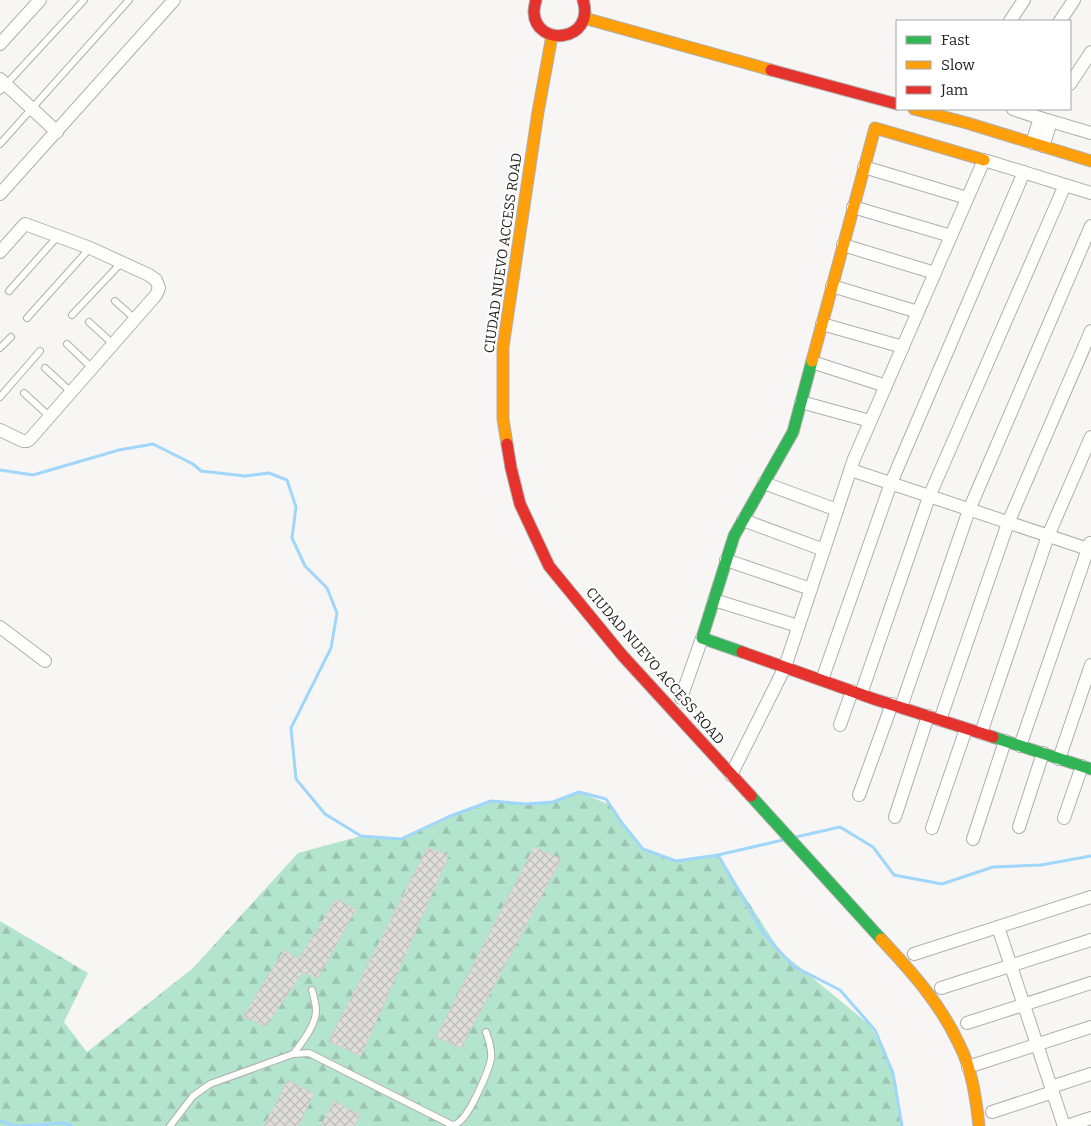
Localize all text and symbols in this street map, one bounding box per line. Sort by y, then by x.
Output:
legend [896,20,1071,110]
text: Fast [941,31,970,49]
text: Slow [941,56,976,74]
text: Jam [940,81,969,99]
street label: CIUDAD NUEVO ACCESS ROAD [481,152,525,354]
street label: CIUDAD NUEVO ACCESS ROAD [582,584,728,748]

